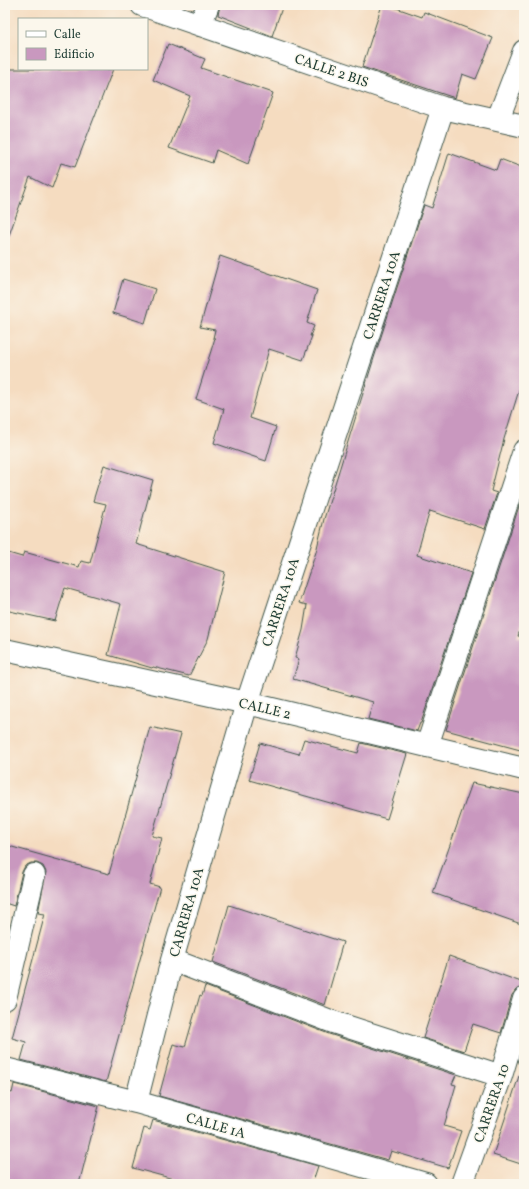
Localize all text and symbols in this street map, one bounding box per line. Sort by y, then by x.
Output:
legend [18,18,148,70]
text: Calle [54,27,81,43]
text: Edificio [54,47,94,63]
street label: CALLE 2 BIS [292,50,371,93]
street label: CARRERA 10A [359,249,406,342]
street label: CARRERA 10A [258,556,305,649]
street label: CALLE 2 [237,694,293,725]
street label: CARRERA 10A [166,865,209,959]
street label: CARRERA 10 [470,1061,515,1146]
street label: CALLE 1A [184,1109,248,1144]

